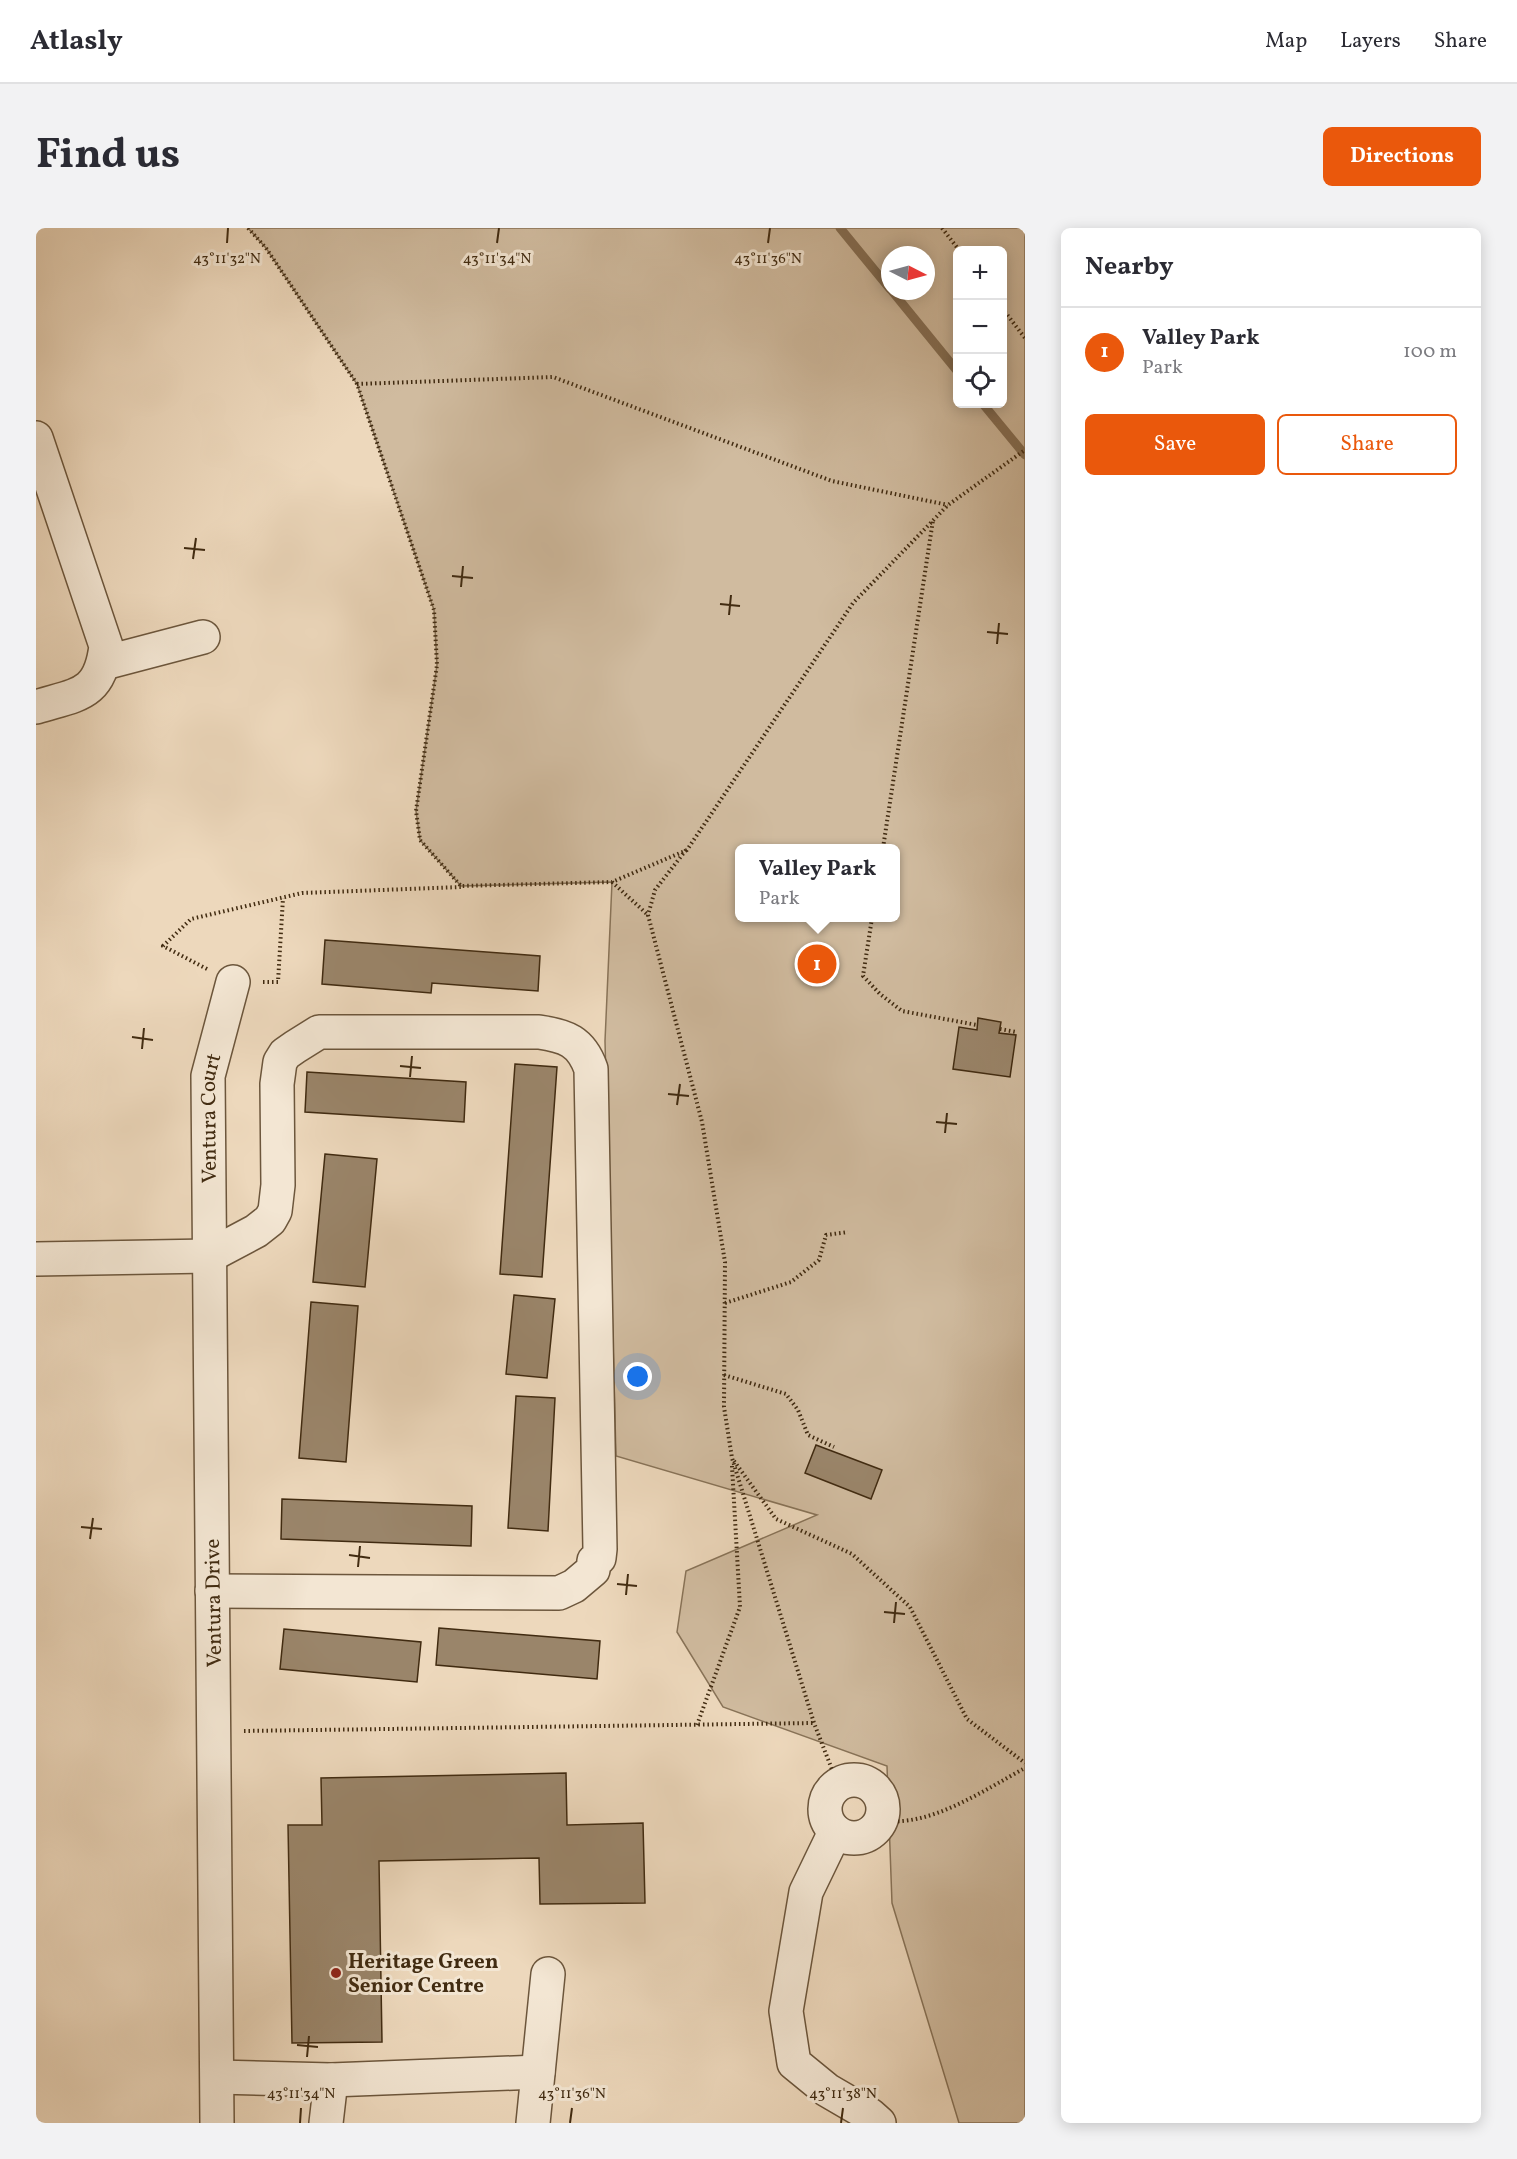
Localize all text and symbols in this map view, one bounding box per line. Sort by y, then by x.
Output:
text: Atlasly [30,22,123,61]
text: Map [1265,27,1307,56]
text: Layers [1340,27,1401,56]
text: Share [1434,27,1487,56]
text: Find us [36,127,180,186]
button: Directions [1323,127,1481,186]
north arrow [881,246,935,300]
map controls [953,246,1007,408]
button: + [953,246,1007,300]
text: 43°11'32"N [193,249,261,270]
text: 43°11'34"N [463,249,531,270]
text: 43°11'36"N [734,249,802,270]
text: Nearby [1085,249,1174,285]
button: − [953,300,1007,354]
text: Valley Park [1142,323,1260,354]
text: 1 [1100,338,1109,366]
text: 100 m [1403,338,1457,366]
button: locate [953,354,1007,408]
text: Park [1142,354,1183,382]
button: Save [1085,414,1265,475]
button: Share [1277,414,1457,475]
popup [735,844,900,922]
text: Valley Park [759,854,876,885]
text: Park [759,885,800,913]
pin: 1 [798,942,836,986]
street label: Ventura Court [194,1050,229,1183]
your location [623,1362,652,1391]
street label: Ventura Drive [199,1538,230,1668]
place label: Heritage Green Senior Centre [348,1948,499,2001]
marker: Heritage Green Senior Centre [329,1966,343,1980]
text: 43°11'34"N [267,2084,335,2105]
text: 43°11'36"N [538,2084,606,2105]
text: 43°11'38"N [809,2084,877,2105]

